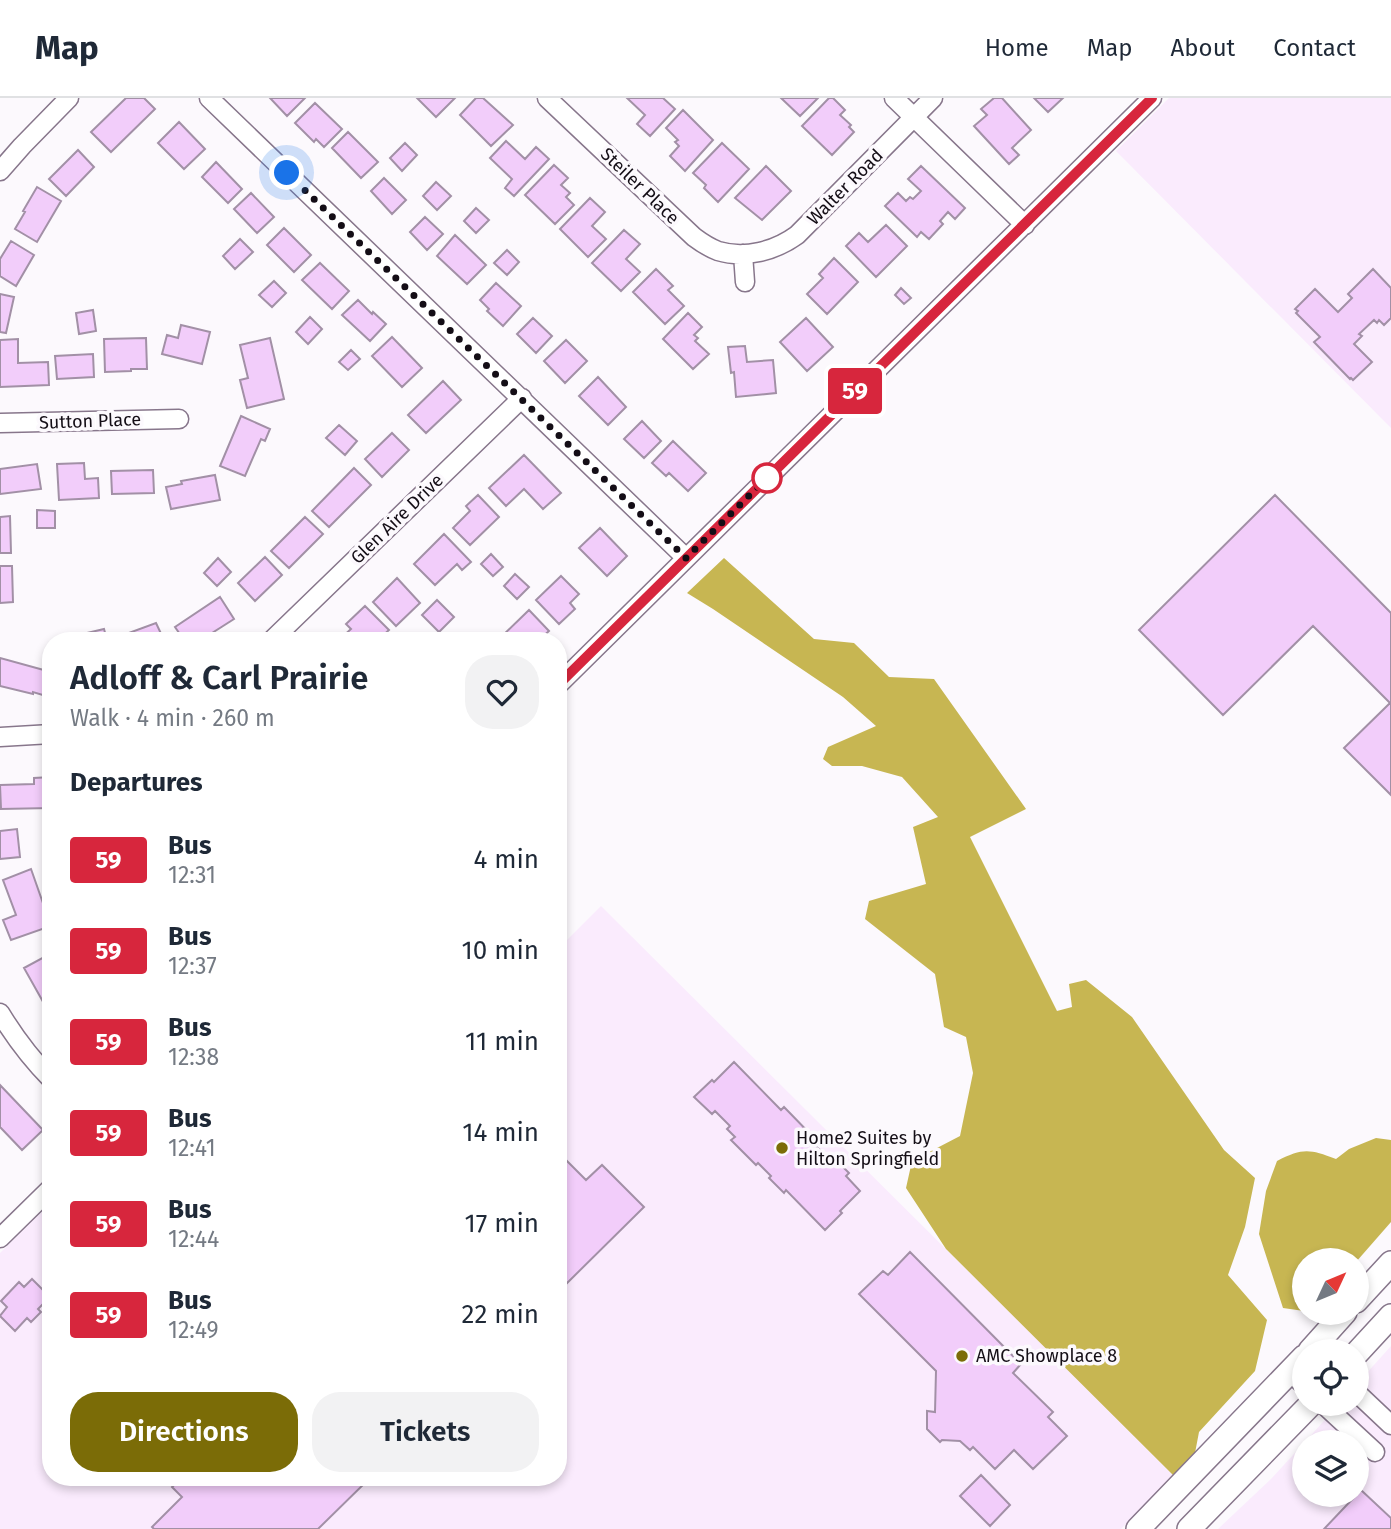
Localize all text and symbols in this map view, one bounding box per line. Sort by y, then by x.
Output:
text: Map [35,28,99,68]
text: Home [985,34,1049,62]
text: Map [1087,34,1133,62]
text: About [1171,34,1235,62]
text: Contact [1273,34,1356,62]
street label: Steiler Place [596,143,684,229]
street label: Walter Road [802,144,888,230]
your location [269,155,304,190]
line badge: 59 [824,368,886,414]
text: 59 [842,377,868,405]
street label: Sutton Place [39,408,141,434]
unlabelled marker [752,463,782,493]
street label: Glen Aire Drive [346,469,448,569]
button: heart [465,655,539,729]
text: Adloff & Carl Prairie [70,658,368,698]
text: Walk · 4 min · 260 m [70,704,275,732]
text: Departures [70,767,203,798]
text: Bus [168,830,211,861]
text: 4 min [473,844,539,875]
text: 59 [96,846,121,874]
text: 12:31 [168,861,216,889]
text: Bus [168,921,211,952]
text: 10 min [461,935,539,966]
text: 59 [96,937,121,965]
text: 12:37 [168,952,217,980]
text: Bus [168,1012,211,1043]
text: 11 min [465,1026,539,1057]
text: 59 [96,1028,121,1056]
text: 12:38 [168,1043,219,1071]
text: Bus [168,1103,211,1134]
text: 14 min [462,1117,539,1148]
text: 59 [96,1119,121,1147]
place label: Home2 Suites by Hilton Springfield [796,1127,939,1170]
text: 12:41 [168,1134,216,1162]
marker: Home2 Suites by Hilton Springfield [774,1140,790,1156]
text: Bus [168,1194,211,1225]
text: 17 min [464,1208,539,1239]
text: 59 [96,1210,121,1238]
text: 12:44 [168,1225,219,1253]
north arrow [1292,1248,1368,1325]
map controls [1292,1248,1369,1507]
text: Bus [168,1285,211,1316]
text: 22 min [462,1299,539,1330]
text: 59 [96,1301,121,1329]
text: 12:49 [168,1316,219,1344]
button: locate [1292,1339,1369,1416]
place label: AMC Showplace 8 [976,1345,1117,1367]
marker: AMC Showplace 8 [954,1348,970,1364]
button: Directions [70,1392,298,1472]
button: Tickets [312,1392,539,1472]
button: layers [1292,1430,1369,1507]

